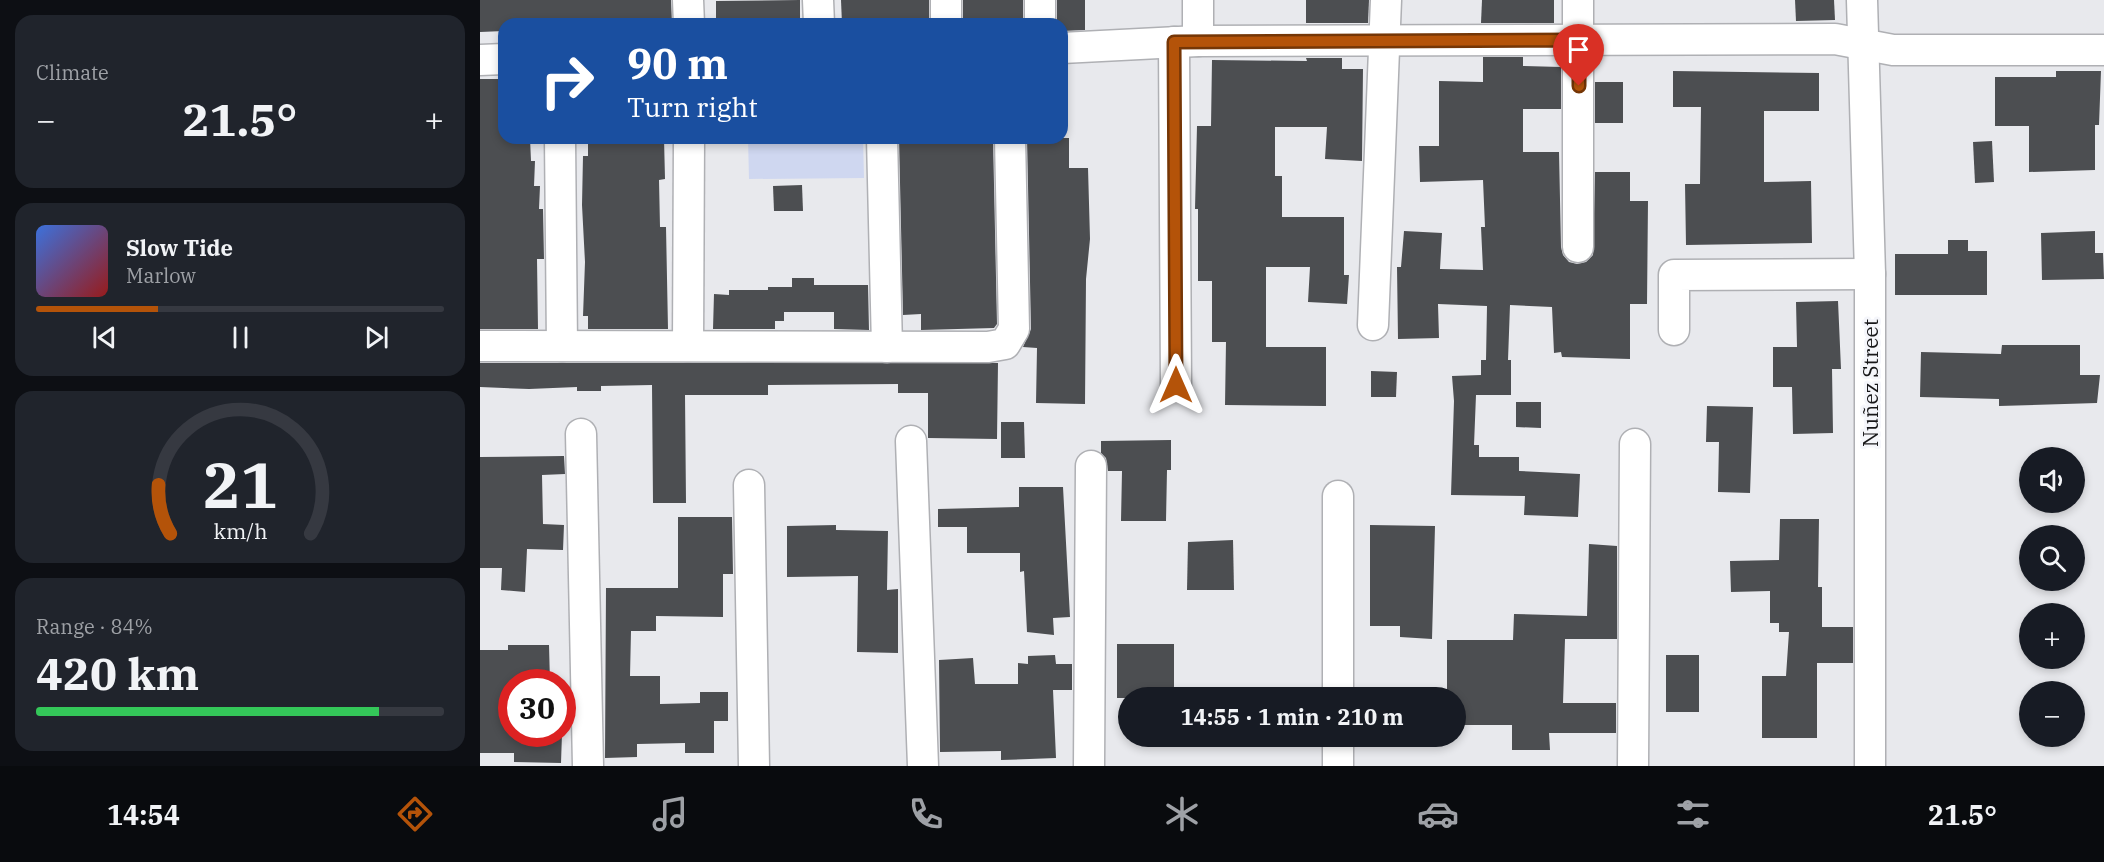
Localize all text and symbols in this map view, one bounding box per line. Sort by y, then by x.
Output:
pin [1553,24,1604,86]
icon: arrive [1562,33,1595,66]
text: 90 m [627,36,728,91]
icon: right [528,42,606,120]
text: Climate [36,59,109,86]
text: Turn right [627,89,758,124]
text: 21.5° [183,90,297,148]
text: − [36,98,56,141]
text: + [424,98,444,141]
text: Slow Tide [126,233,233,262]
text: Marlow [126,262,196,289]
street label: Nuñez Street [1856,319,1884,447]
icon: previous [88,321,121,354]
icon: pause [224,321,257,354]
icon: next [360,321,393,354]
position arrow [1144,353,1208,417]
text: 21 [203,444,277,525]
map controls [2019,447,2085,747]
button: sound [2019,447,2085,513]
text: km/h [213,517,267,545]
button: search [2019,525,2085,591]
button: + [2019,603,2085,669]
text: Range · 84% [36,613,153,640]
text: 420 km [36,644,199,702]
speed limit sign: 30 [498,669,576,747]
button: − [2019,681,2085,747]
text: 14:55 · 1 min · 210 m [1180,702,1404,731]
icon: directions [394,793,436,835]
icon: music [649,793,691,835]
icon: phone [905,793,947,835]
icon: climate [1161,793,1203,835]
icon: car [1417,793,1459,835]
icon: filters [1672,793,1714,835]
text: 14:54 [107,797,180,832]
text: 21.5° [1928,797,1997,832]

